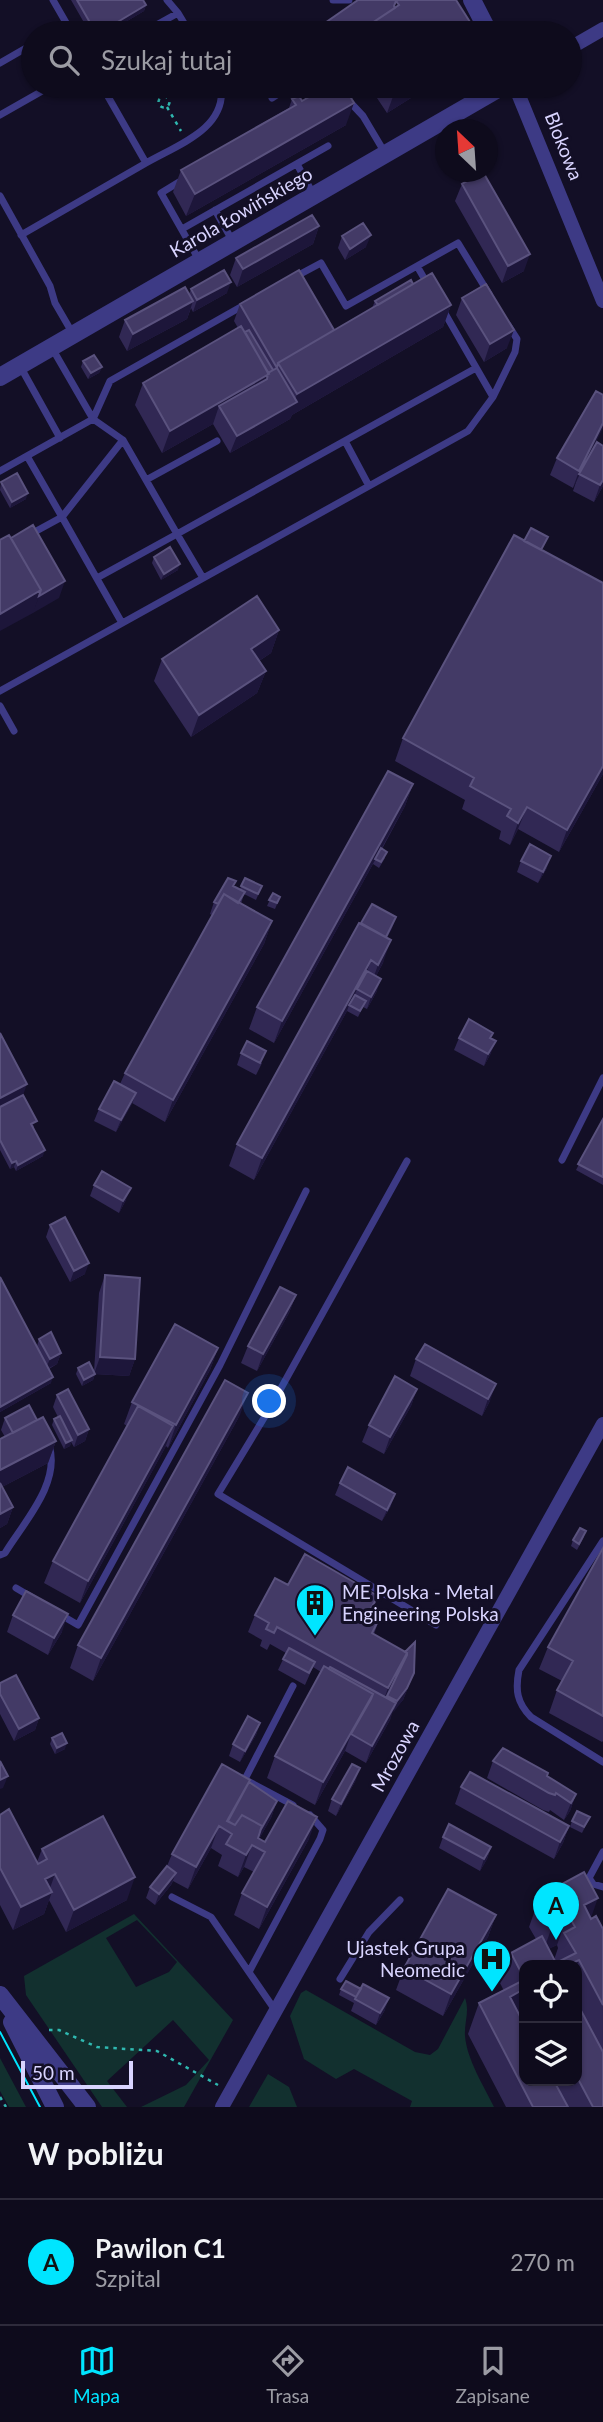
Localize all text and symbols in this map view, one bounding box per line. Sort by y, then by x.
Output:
search box [21,21,582,98]
icon: search [45,41,83,79]
text: Szukaj tutaj [101,44,232,76]
street label: Blokowa [540,108,588,183]
north arrow [435,119,498,182]
street label: Karola Łowińskiego [165,161,316,262]
your location [252,1384,286,1418]
place label: ME Polska - Metal Engineering Polska [342,1580,499,1625]
building icon: ME Polska - Metal Engineering Polska [294,1582,336,1637]
street label: Mrozowa [366,1716,424,1795]
pin: A [533,1882,579,1940]
place label: Ujastek Grupa Neomedic [346,1936,465,1981]
hospital icon: Ujastek Grupa Neomedic [471,1938,513,1993]
map controls [519,1960,582,2086]
button: locate [519,1960,582,2023]
button: layers [519,2023,582,2086]
scale bar [21,2058,133,2090]
text: 50 m [32,2061,75,2084]
text: W pobliżu [28,2135,164,2171]
text: Pawilon C1 [95,2232,226,2264]
text: A [43,2248,59,2276]
text: 270 m [510,2248,575,2276]
text: Szpital [95,2264,161,2292]
tab: Mapa [73,2342,120,2407]
tab: Trasa [266,2342,309,2407]
tab: Zapisane [456,2342,530,2407]

